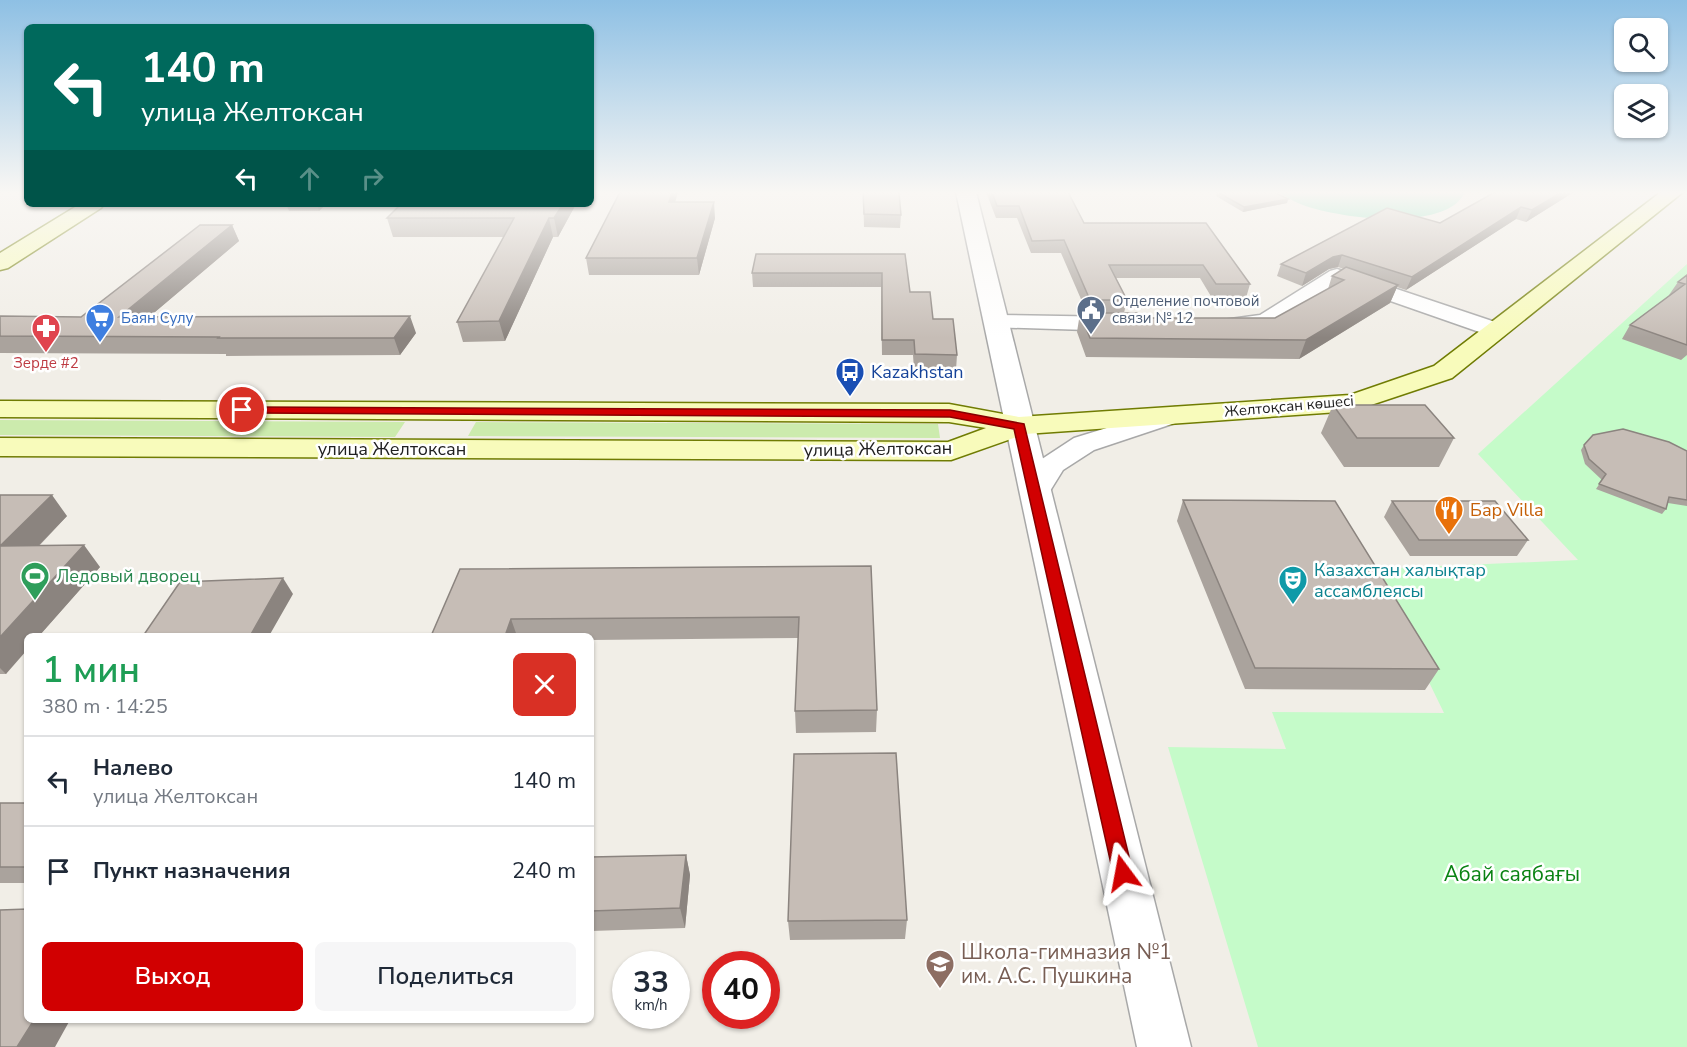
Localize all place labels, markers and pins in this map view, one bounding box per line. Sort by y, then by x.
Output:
place label: Отделение почтовой связи № 12 [1112,291,1260,328]
public building icon: Отделение почтовой связи № 12 [1075,294,1107,336]
supermarket icon: Баян Сулу [84,302,116,344]
place label: Баян Сулу [121,308,194,328]
pharmacy icon: Зерде #2 [30,312,62,354]
place label: Зерде #2 [13,353,79,373]
bus stop icon: Kazakhstan [834,356,866,398]
place label: Kazakhstan [871,360,963,384]
pin [216,384,267,435]
restaurant icon: Бар Villa [1433,494,1465,536]
place label: Бар Villa [1470,498,1544,522]
place label: Казахстан халықтар ассамблеясы [1314,558,1486,603]
sports icon: Ледовый дворец [19,560,51,602]
place label: Ледовый дворец [56,564,200,588]
theatre icon: Казахстан халықтар ассамблеясы [1277,564,1309,606]
place label: Школа-гимназия №1 им. А.С. Пушкина [961,938,1172,990]
school or university icon: Школа-гимназия №1 им. А.С. Пушкина [924,948,956,990]

